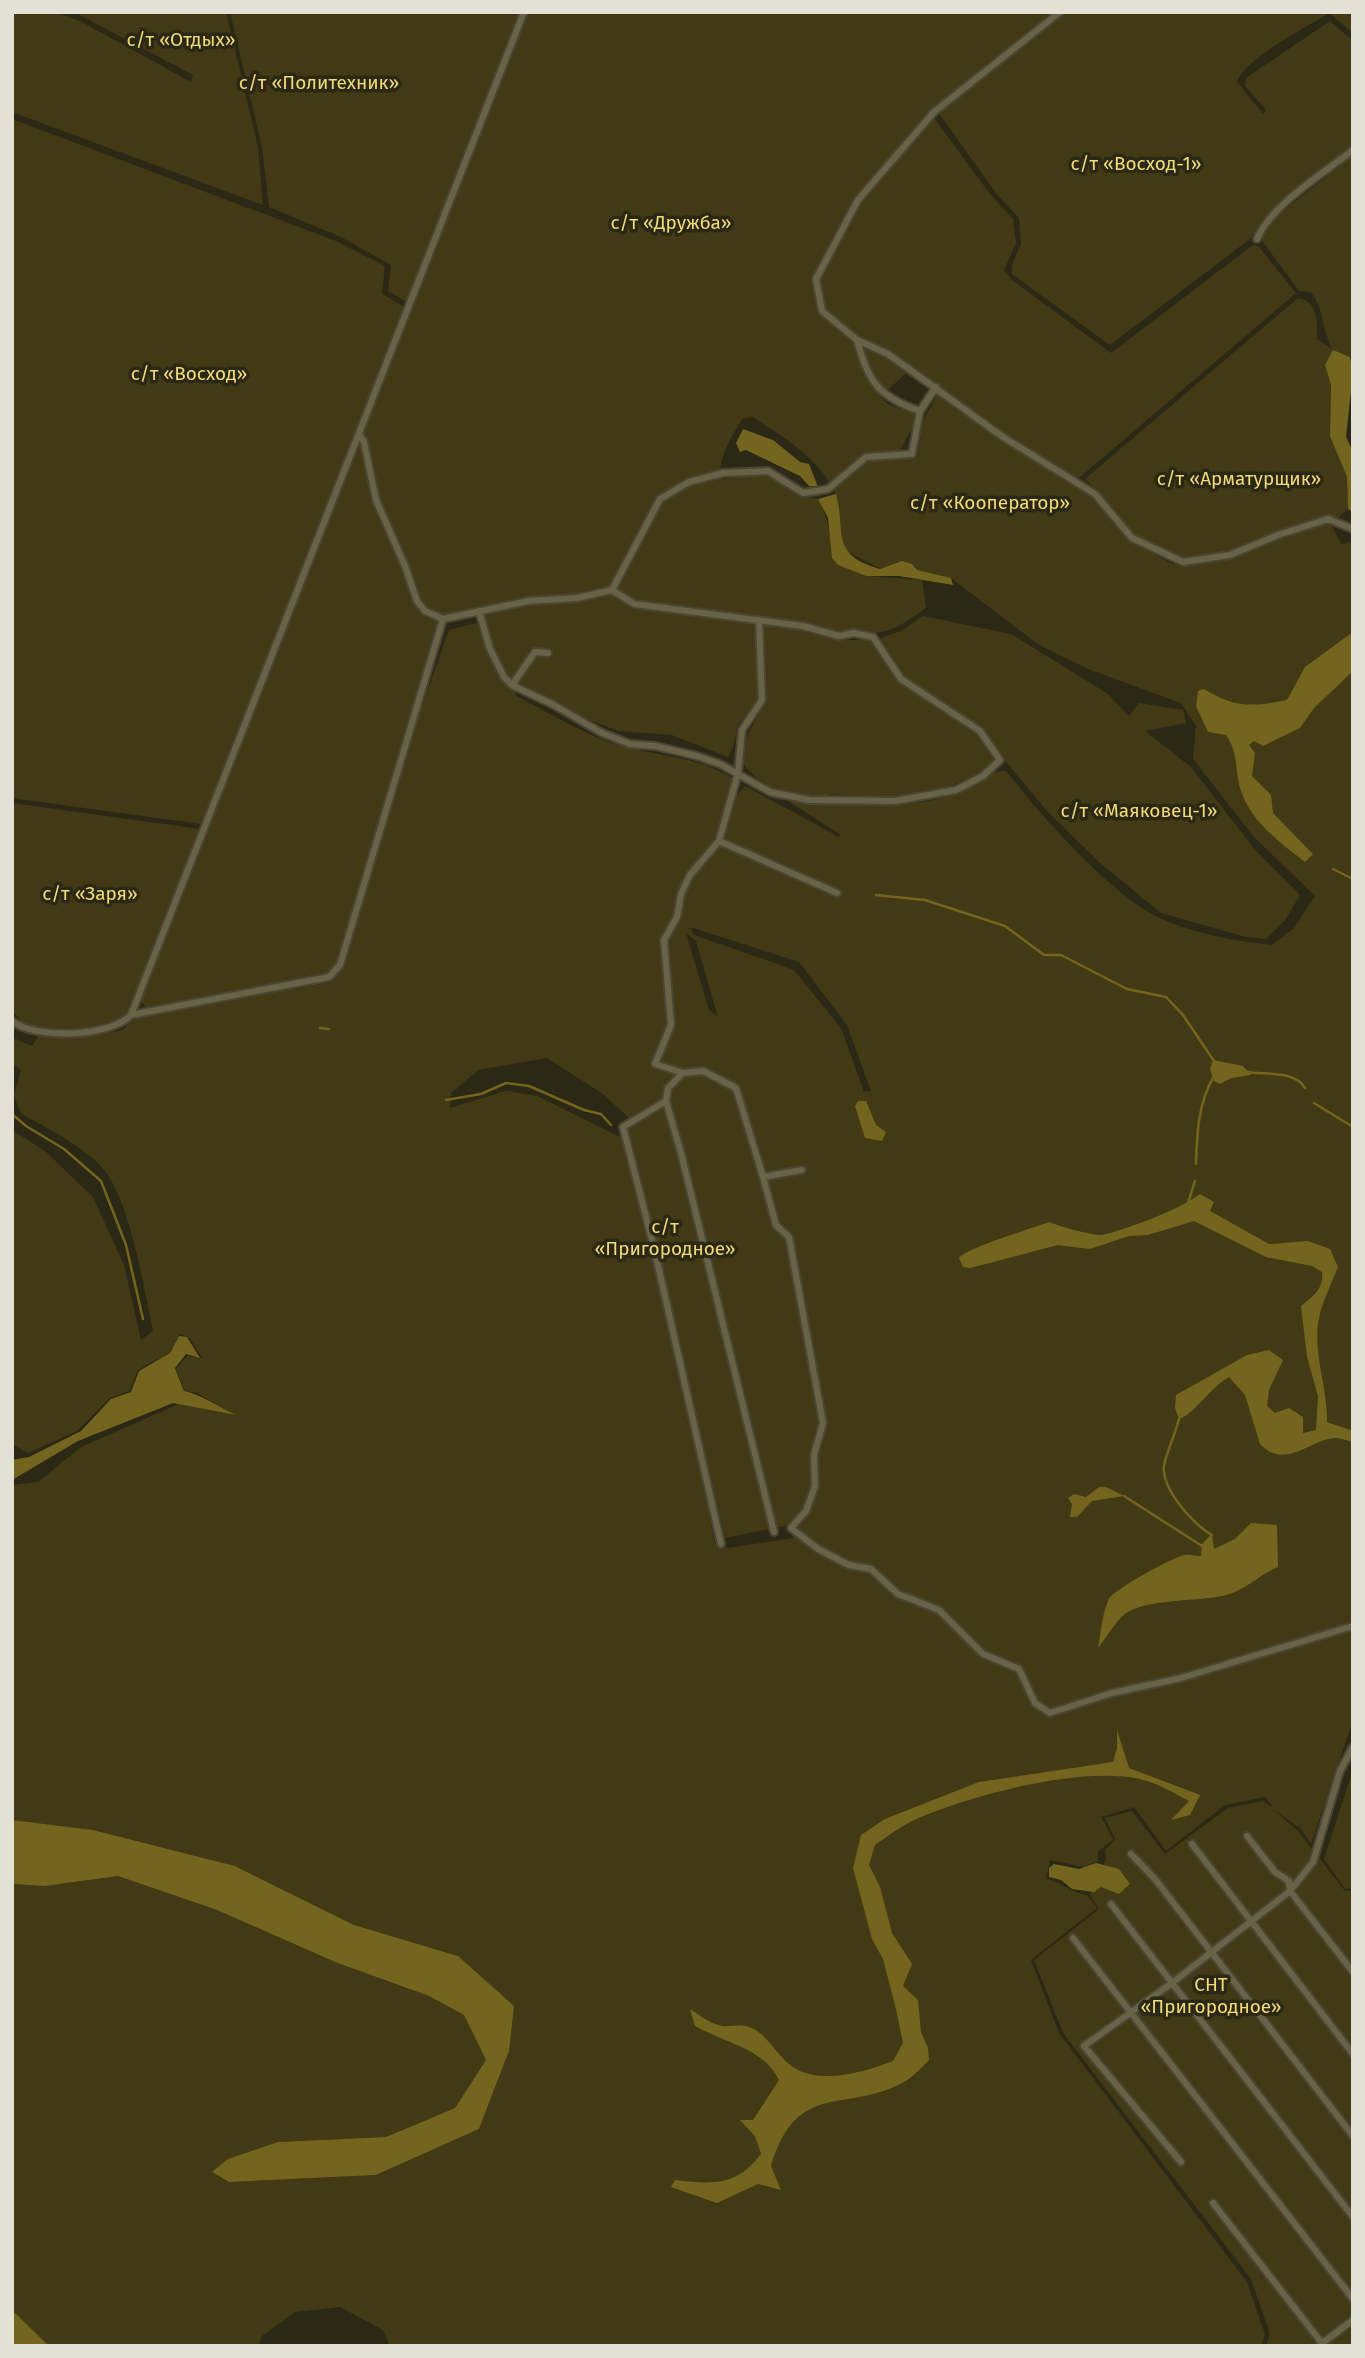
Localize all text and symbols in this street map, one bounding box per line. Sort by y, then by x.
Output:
park label: с/т «Отдых» [127,28,235,51]
park label: с/т «Политехник» [239,71,399,94]
park label: с/т «Восход-1» [1070,152,1202,175]
park label: с/т «Дружба» [610,211,732,234]
park label: с/т «Восход» [131,362,247,385]
park label: с/т «Арматурщик» [1157,467,1321,490]
park label: с/т «Кооператор» [910,491,1070,514]
park label: с/т «Маяковец-1» [1061,799,1217,822]
park label: с/т «Заря» [42,882,138,905]
park label: с/т «Пригородное» [594,1215,736,1260]
park label: СНТ «Пригородное» [1140,1973,1282,2018]

